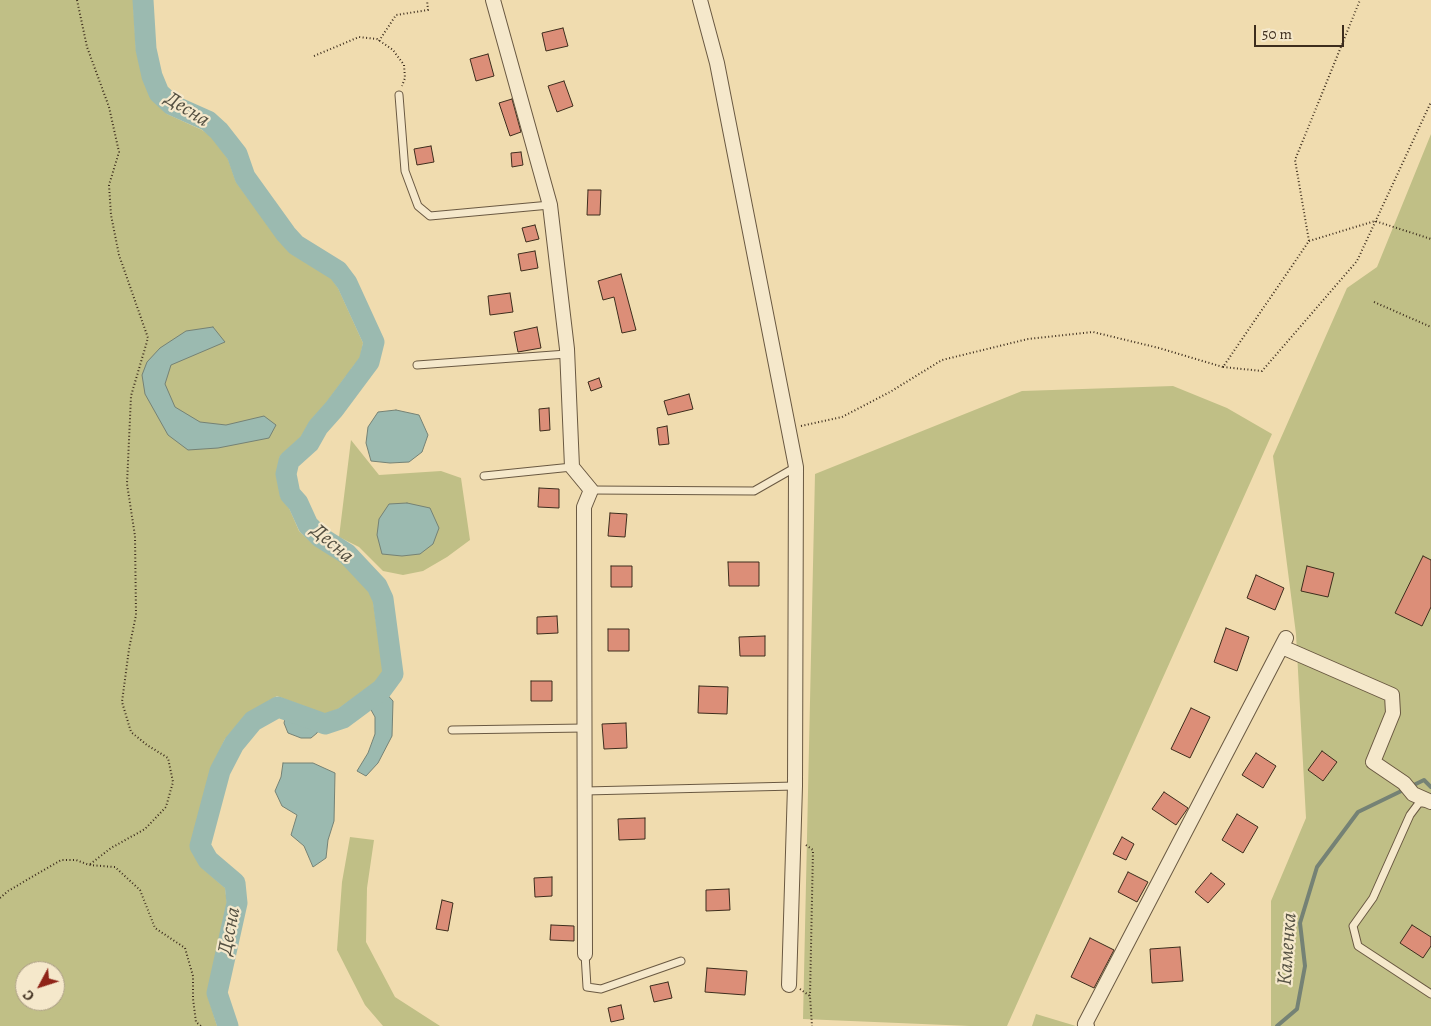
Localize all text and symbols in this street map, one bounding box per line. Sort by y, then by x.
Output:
scale bar [1256,15,1346,47]
text: 50 m [1262,24,1292,44]
water label: Десна [160,87,214,133]
water label: Десна [305,519,359,569]
water label: Десна [213,905,247,957]
water label: Каменка [1273,912,1303,986]
north arrow [15,961,65,1011]
text: С [19,986,39,1005]

